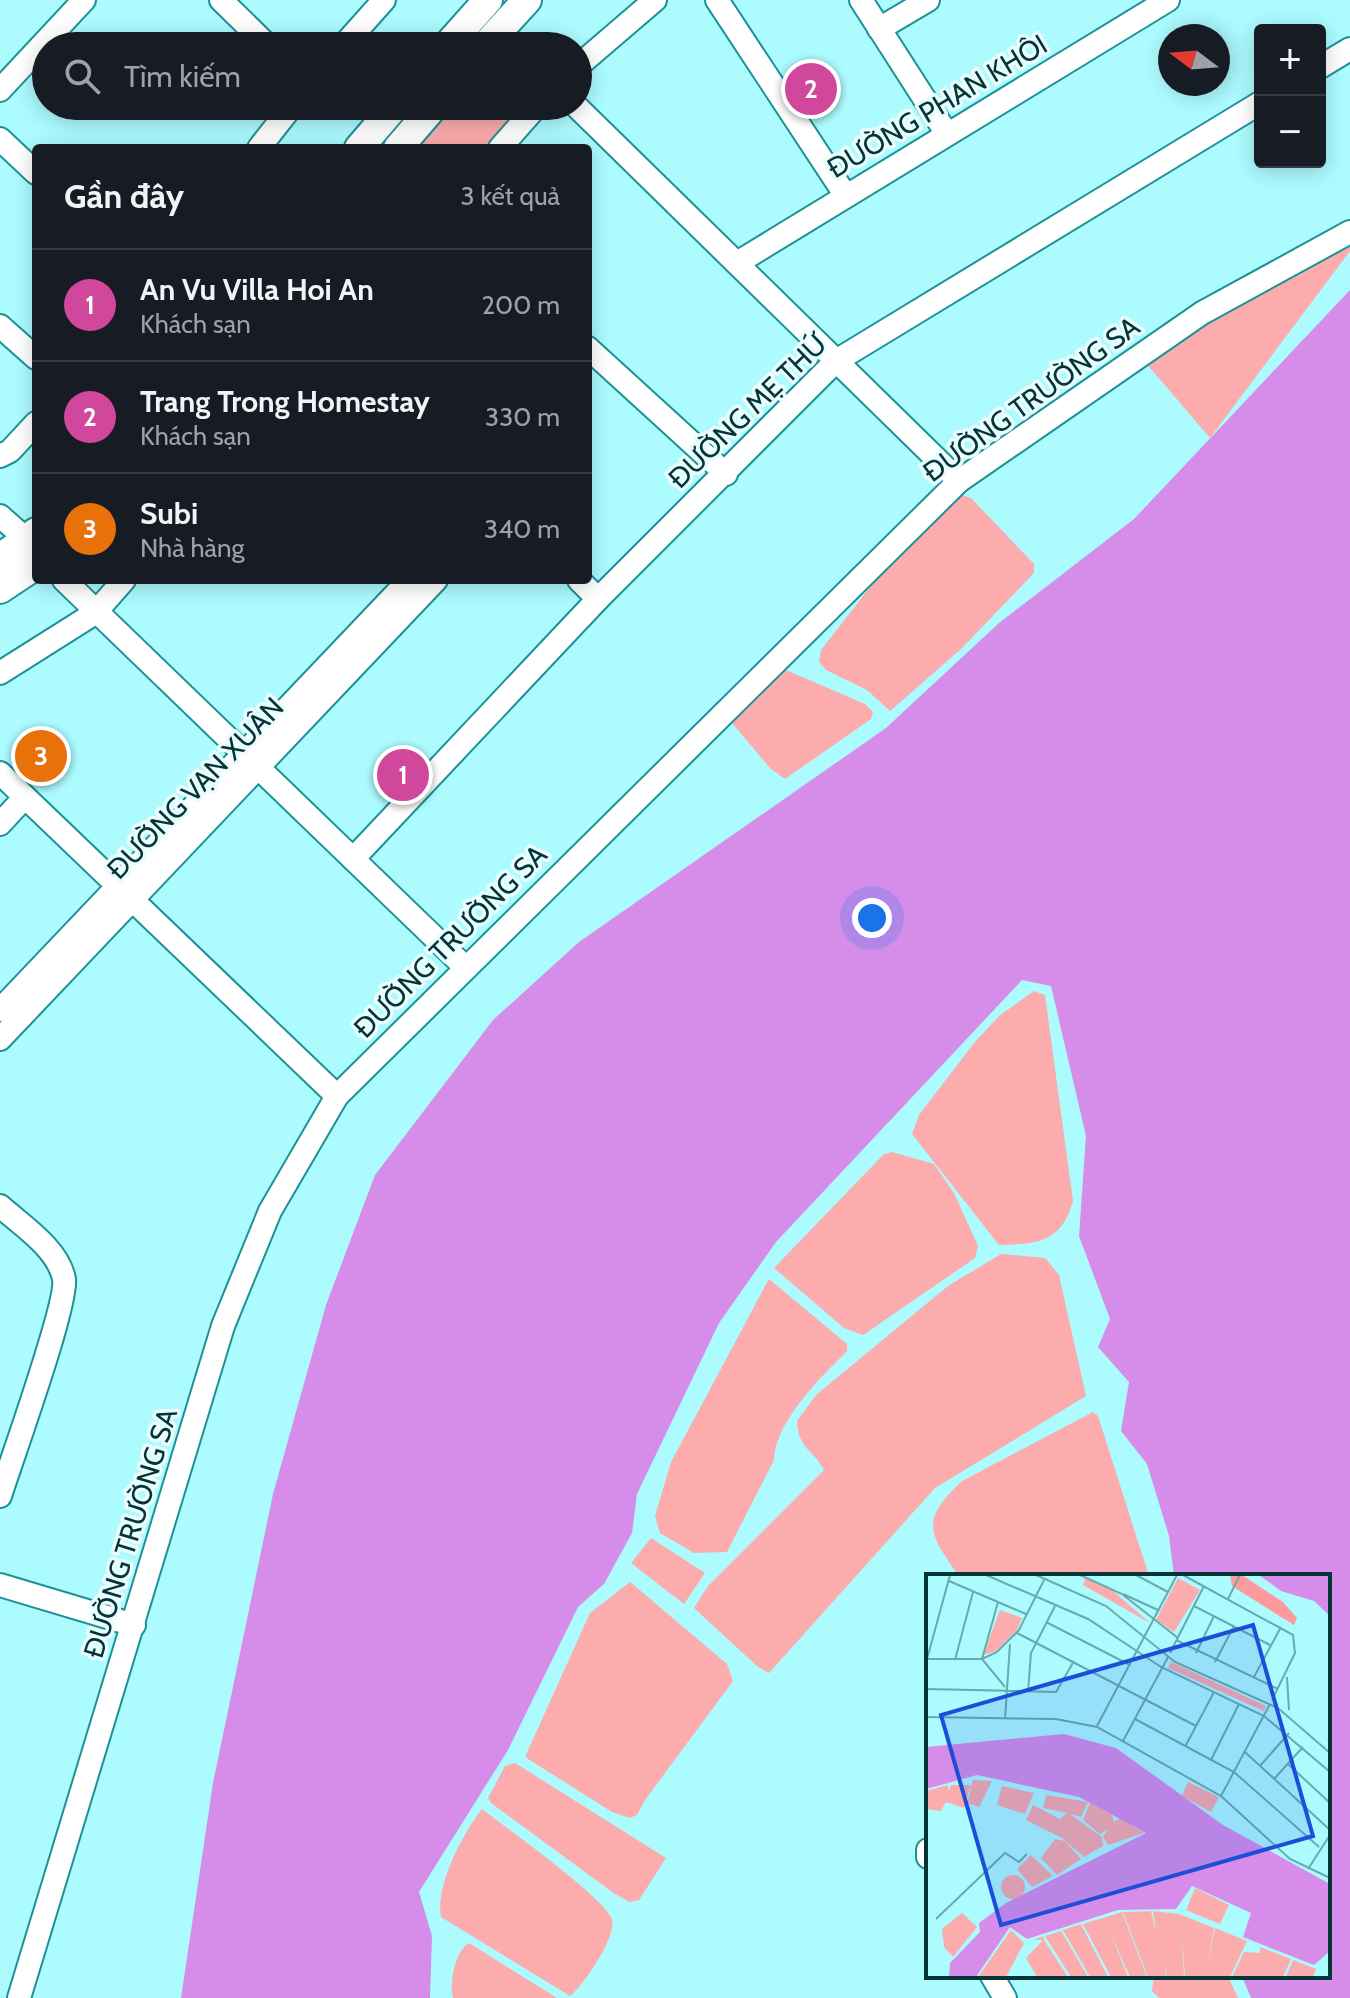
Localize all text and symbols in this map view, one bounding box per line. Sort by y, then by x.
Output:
north arrow [1158,24,1230,96]
map controls [1254,24,1326,168]
button: + [1254,24,1326,96]
street label: ĐƯỜNG PHAN KHÔI [821,27,1053,185]
search box [32,32,592,120]
icon: search [60,54,104,98]
text: Tìm kiếm [124,58,241,95]
pin: 2 [785,59,837,119]
button: − [1254,96,1326,168]
text: Gần đây [64,175,184,217]
text: 3 kết quả [460,180,560,212]
text: An Vu Villa Hoi An [140,271,374,308]
text: 1 [85,289,95,321]
text: 200 m [481,289,560,321]
text: Khách sạn [140,308,251,340]
street label: ĐƯỜNG TRƯỜNG SA [916,309,1146,489]
street label: ĐƯỜNG MẸ THỨ [661,326,834,495]
text: Trang Trong Homestay [140,383,430,420]
text: 2 [83,401,97,433]
text: 330 m [485,401,560,433]
text: Khách sạn [140,420,251,452]
text: Subi [140,495,198,532]
text: 3 [83,513,97,545]
text: 340 m [484,513,560,545]
text: Nhà hàng [140,532,245,564]
street label: ĐƯỜNG VẠN XUÂN [100,690,290,886]
pin: 3 [15,726,67,786]
pin: 1 [377,745,429,805]
street label: ĐƯỜNG TRƯỜNG SA [346,837,554,1045]
your location [852,898,892,938]
street label: ĐƯỜNG TRƯỜNG SA [76,1403,184,1662]
inset map [926,1574,1330,1978]

